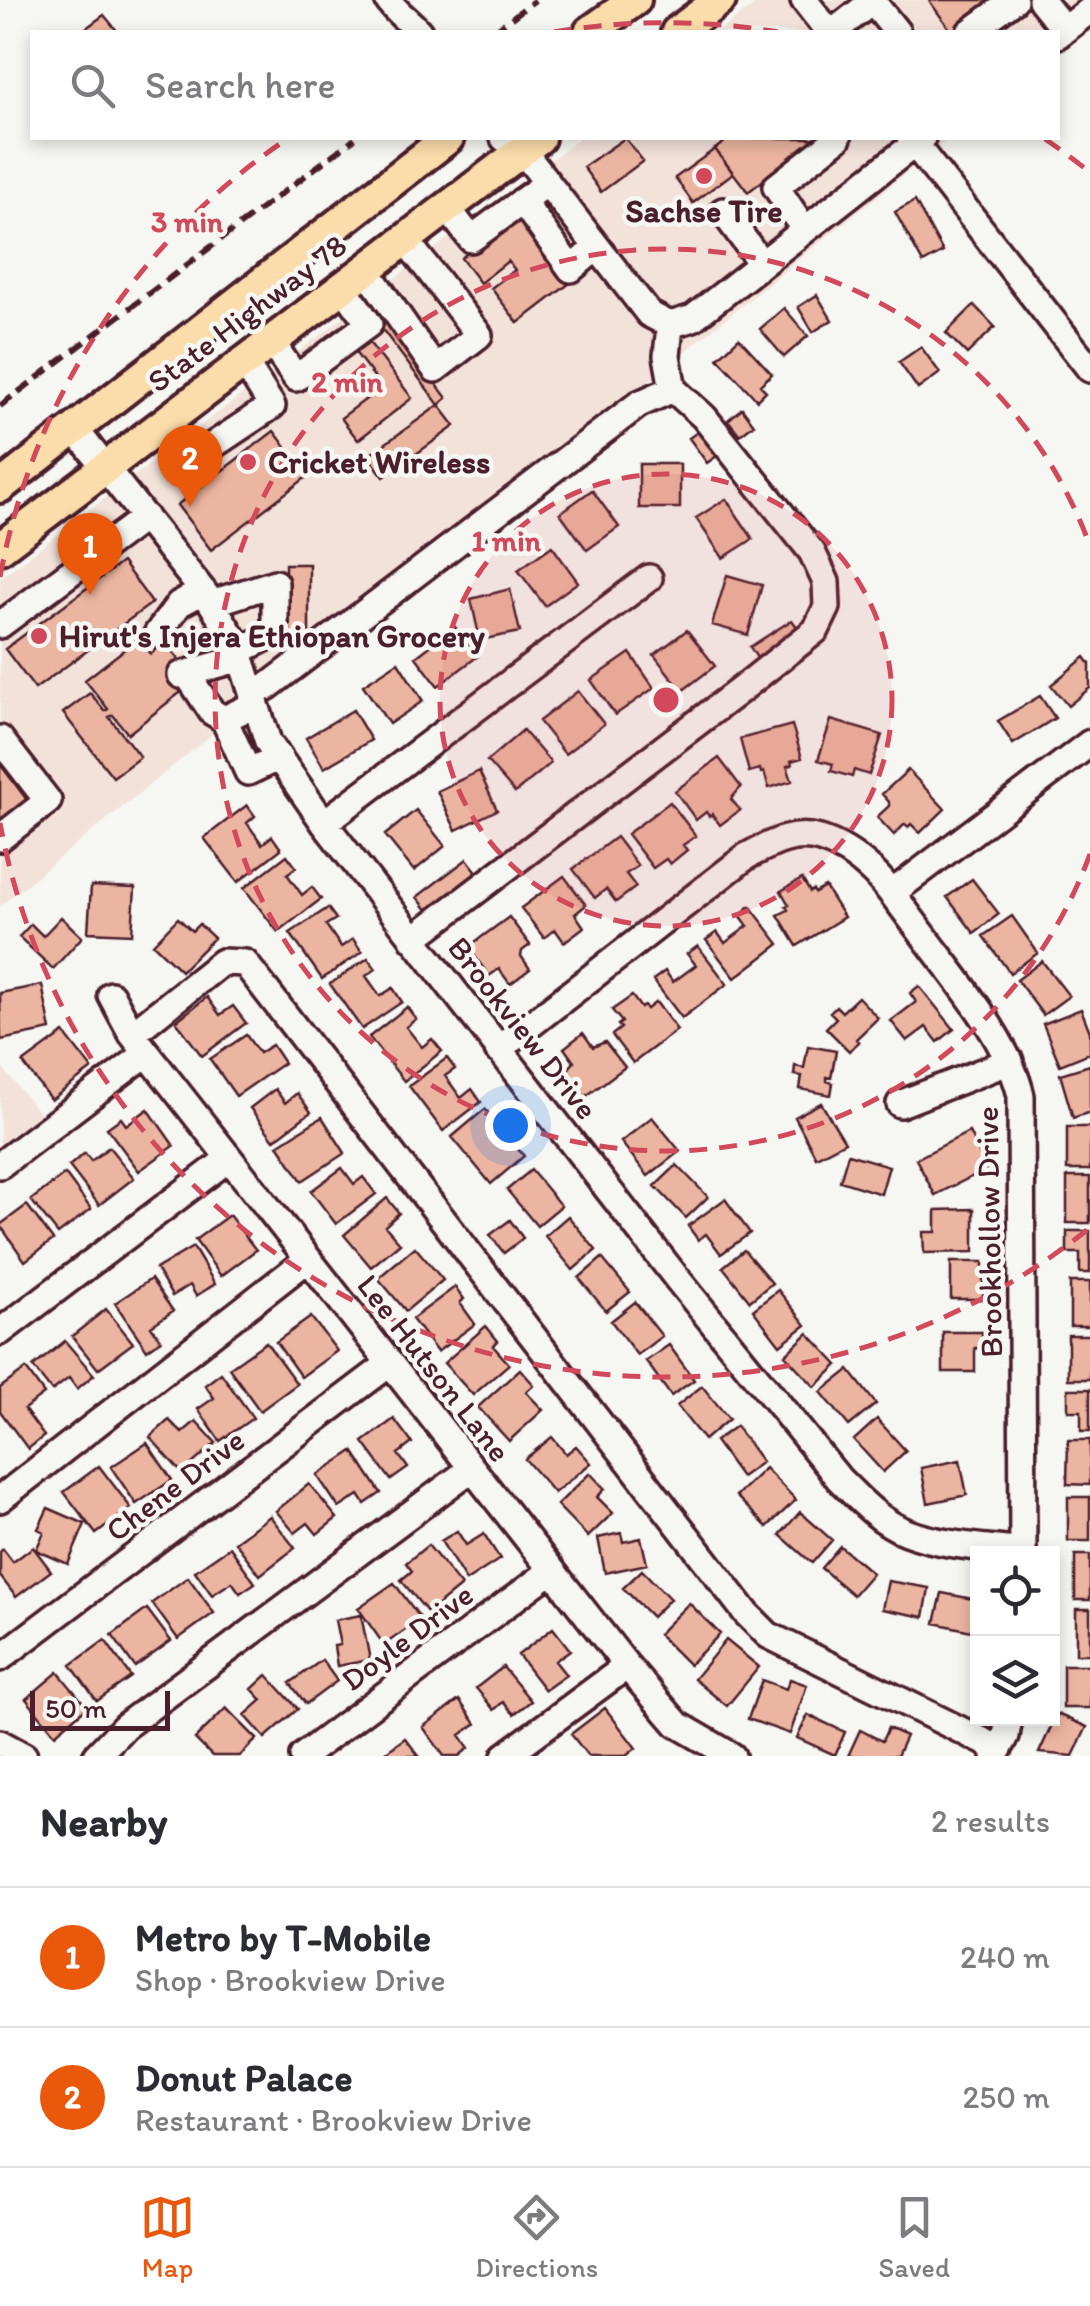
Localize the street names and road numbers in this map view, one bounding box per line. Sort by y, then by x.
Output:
street label: State Highway 78 [140,226,354,400]
street label: Brookview Drive [440,929,606,1127]
street label: Brookhollow Drive [968,1106,1010,1358]
street label: Lee Hutson Lane [349,1267,519,1469]
street label: Chene Drive [98,1421,252,1549]
street label: Doyle Drive [334,1575,480,1699]

